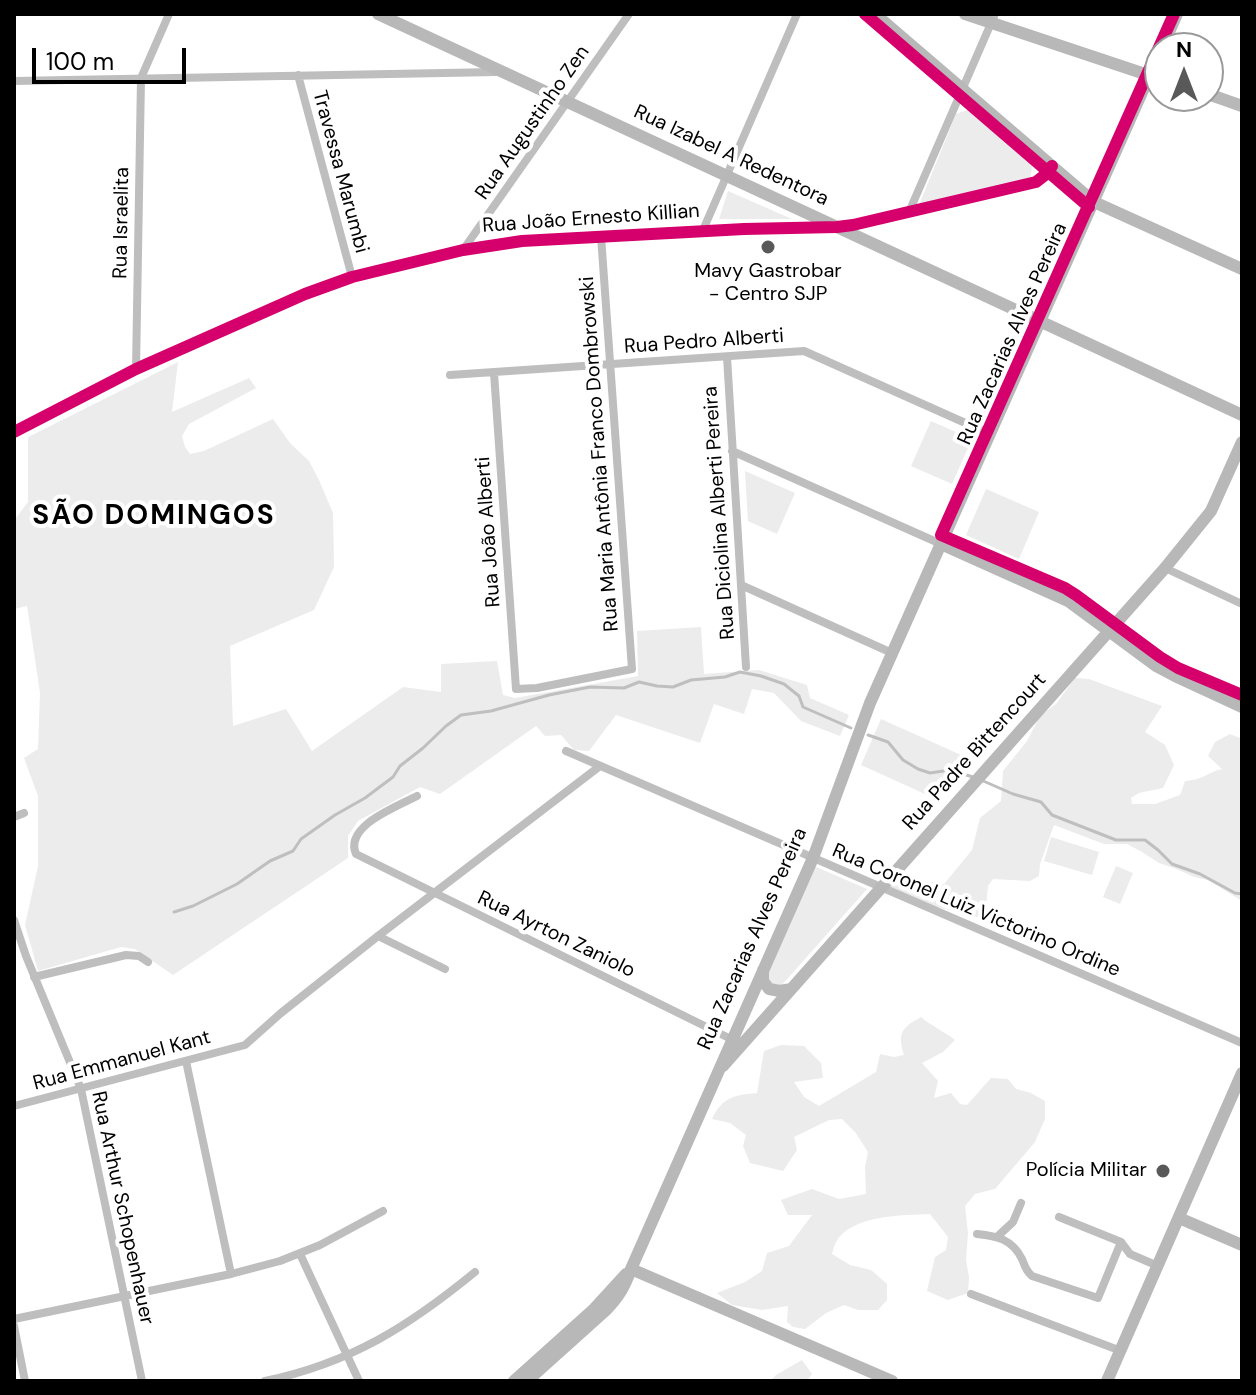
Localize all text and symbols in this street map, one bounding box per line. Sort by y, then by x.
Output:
scale bar [36,32,190,82]
north arrow [1144,32,1224,112]
text: N [1176,35,1192,64]
street label: Rua Augustinho Zen [471,41,595,205]
text: 100 m [46,46,114,77]
street label: Travessa Marumbi [307,88,373,256]
street label: Rua Izabel A Redentora [630,100,832,212]
street label: Rua Israelita [109,167,135,279]
street label: Rua João Ernesto Killian [481,199,701,239]
street label: Rua Zacarias Alves Pereira [953,219,1073,449]
marker: Mavy Gastrobar - Centro SJP [759,238,777,256]
place label: Mavy Gastrobar - Centro SJP [694,260,842,307]
street label: Rua Maria Antônia Franco Dombrowski [576,276,624,632]
street label: Rua Pedro Alberti [623,324,785,360]
street label: Rua Diciolina Alberti Pereira [699,385,741,641]
street label: Rua João Alberti [472,456,506,608]
district label: SÃO DOMINGOS [32,500,276,534]
street label: Rua Padre Bittencourt [898,669,1052,835]
street label: Rua Zacarias Alves Pereira [693,824,813,1054]
street label: Rua Coronel Luiz Victorino Ordine [828,839,1124,983]
street label: Rua Ayrton Zaniolo [473,886,639,984]
street label: Rua Emmanuel Kant [31,1026,213,1096]
street label: Rua Arthur Schopenhauer [86,1089,158,1327]
place label: Polícia Militar [1026,1159,1147,1183]
marker: Polícia Militar [1154,1162,1172,1180]

